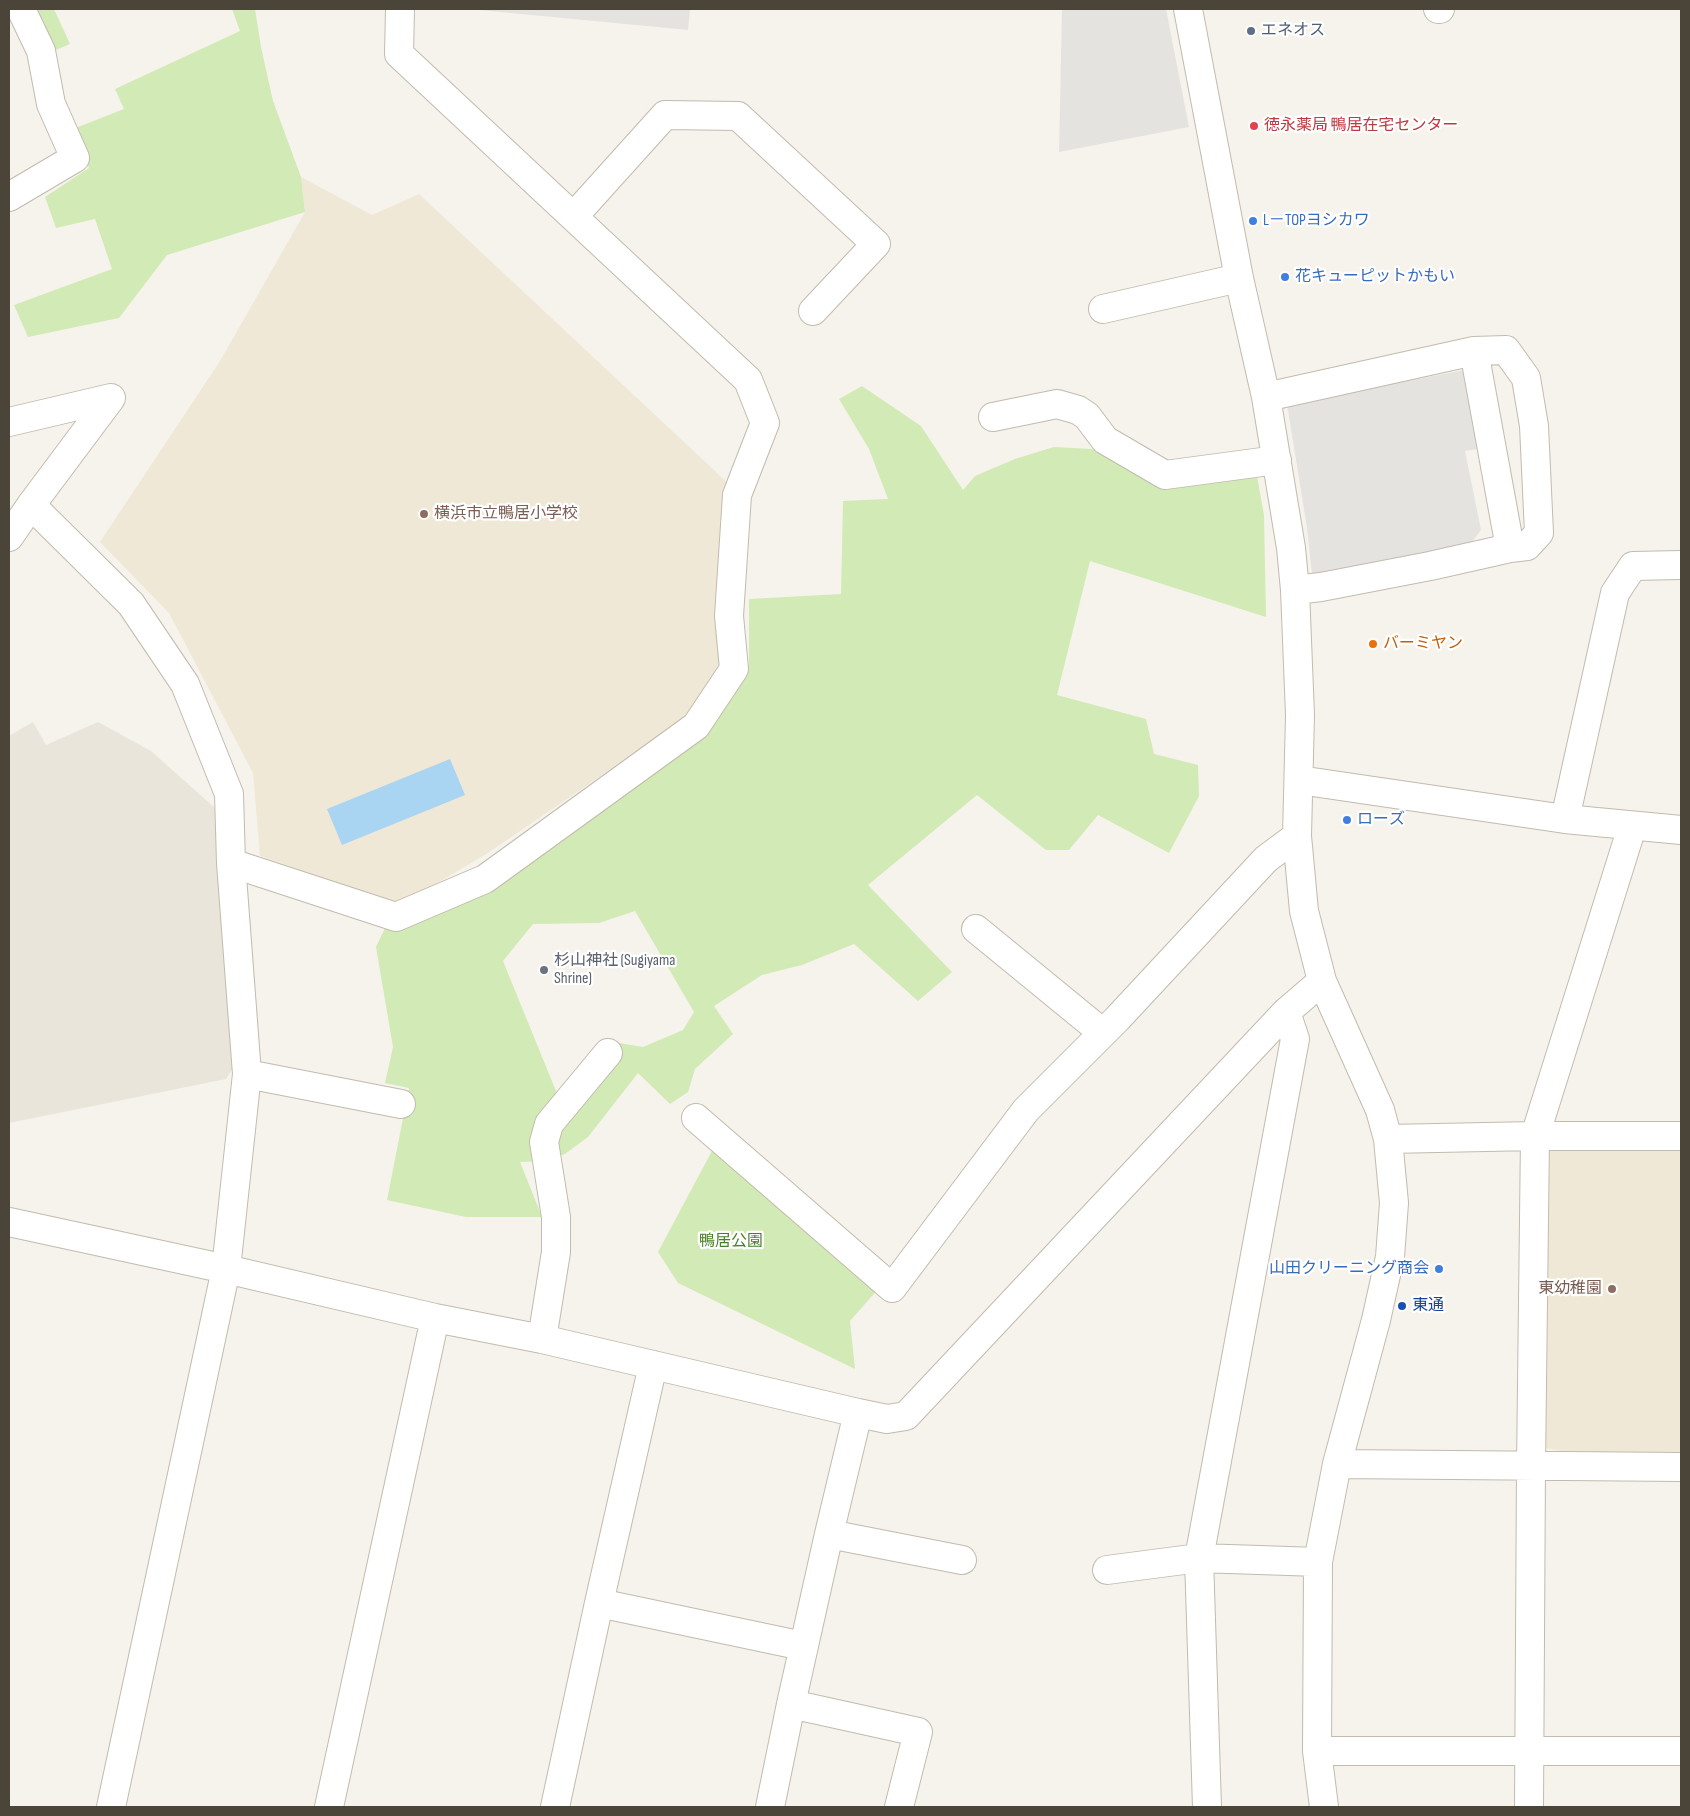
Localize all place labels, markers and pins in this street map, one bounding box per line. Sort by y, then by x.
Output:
place label: エネオス [1261,21,1325,41]
marker: エネオス [1245,25,1257,37]
place label: 徳永薬局 鴨居在宅センター [1264,116,1459,136]
marker: 徳永薬局 鴨居在宅センター [1248,120,1260,132]
place label: L－TOPヨシカワ [1263,211,1370,231]
marker: L－TOPヨシカワ [1247,215,1259,227]
place label: 花キューピットかもい [1295,267,1455,287]
marker: 花キューピットかもい [1279,271,1291,283]
place label: 横浜市立鴨居小学校 [434,504,578,524]
marker: 横浜市立鴨居小学校 [418,508,430,520]
place label: バーミヤン [1383,634,1463,654]
marker: バーミヤン [1367,638,1379,650]
place label: ローズ [1357,810,1405,830]
marker: ローズ [1341,814,1353,826]
place label: 杉山神社 (Sugiyama Shrine) [554,951,675,989]
marker: 杉山神社 (Sugiyama Shrine) [538,964,550,976]
place label: 山田クリーニング商会 [1269,1259,1429,1279]
marker: 山田クリーニング商会 [1433,1263,1445,1275]
place label: 東幼稚園 [1538,1279,1602,1299]
marker: 東幼稚園 [1606,1283,1618,1295]
place label: 東通 [1412,1296,1444,1316]
marker: 東通 [1396,1300,1408,1312]

